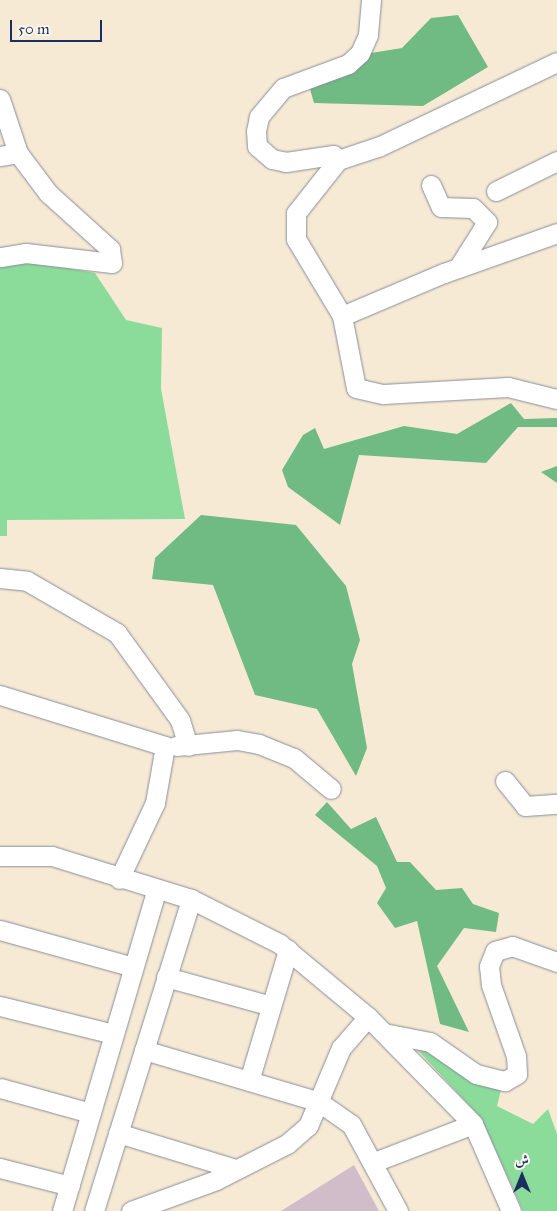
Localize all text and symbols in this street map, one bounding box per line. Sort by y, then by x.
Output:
scale bar [12,10,105,42]
text: 50 m [18,20,50,38]
north arrow [497,1151,547,1201]
text: ش [515,1152,529,1169]

